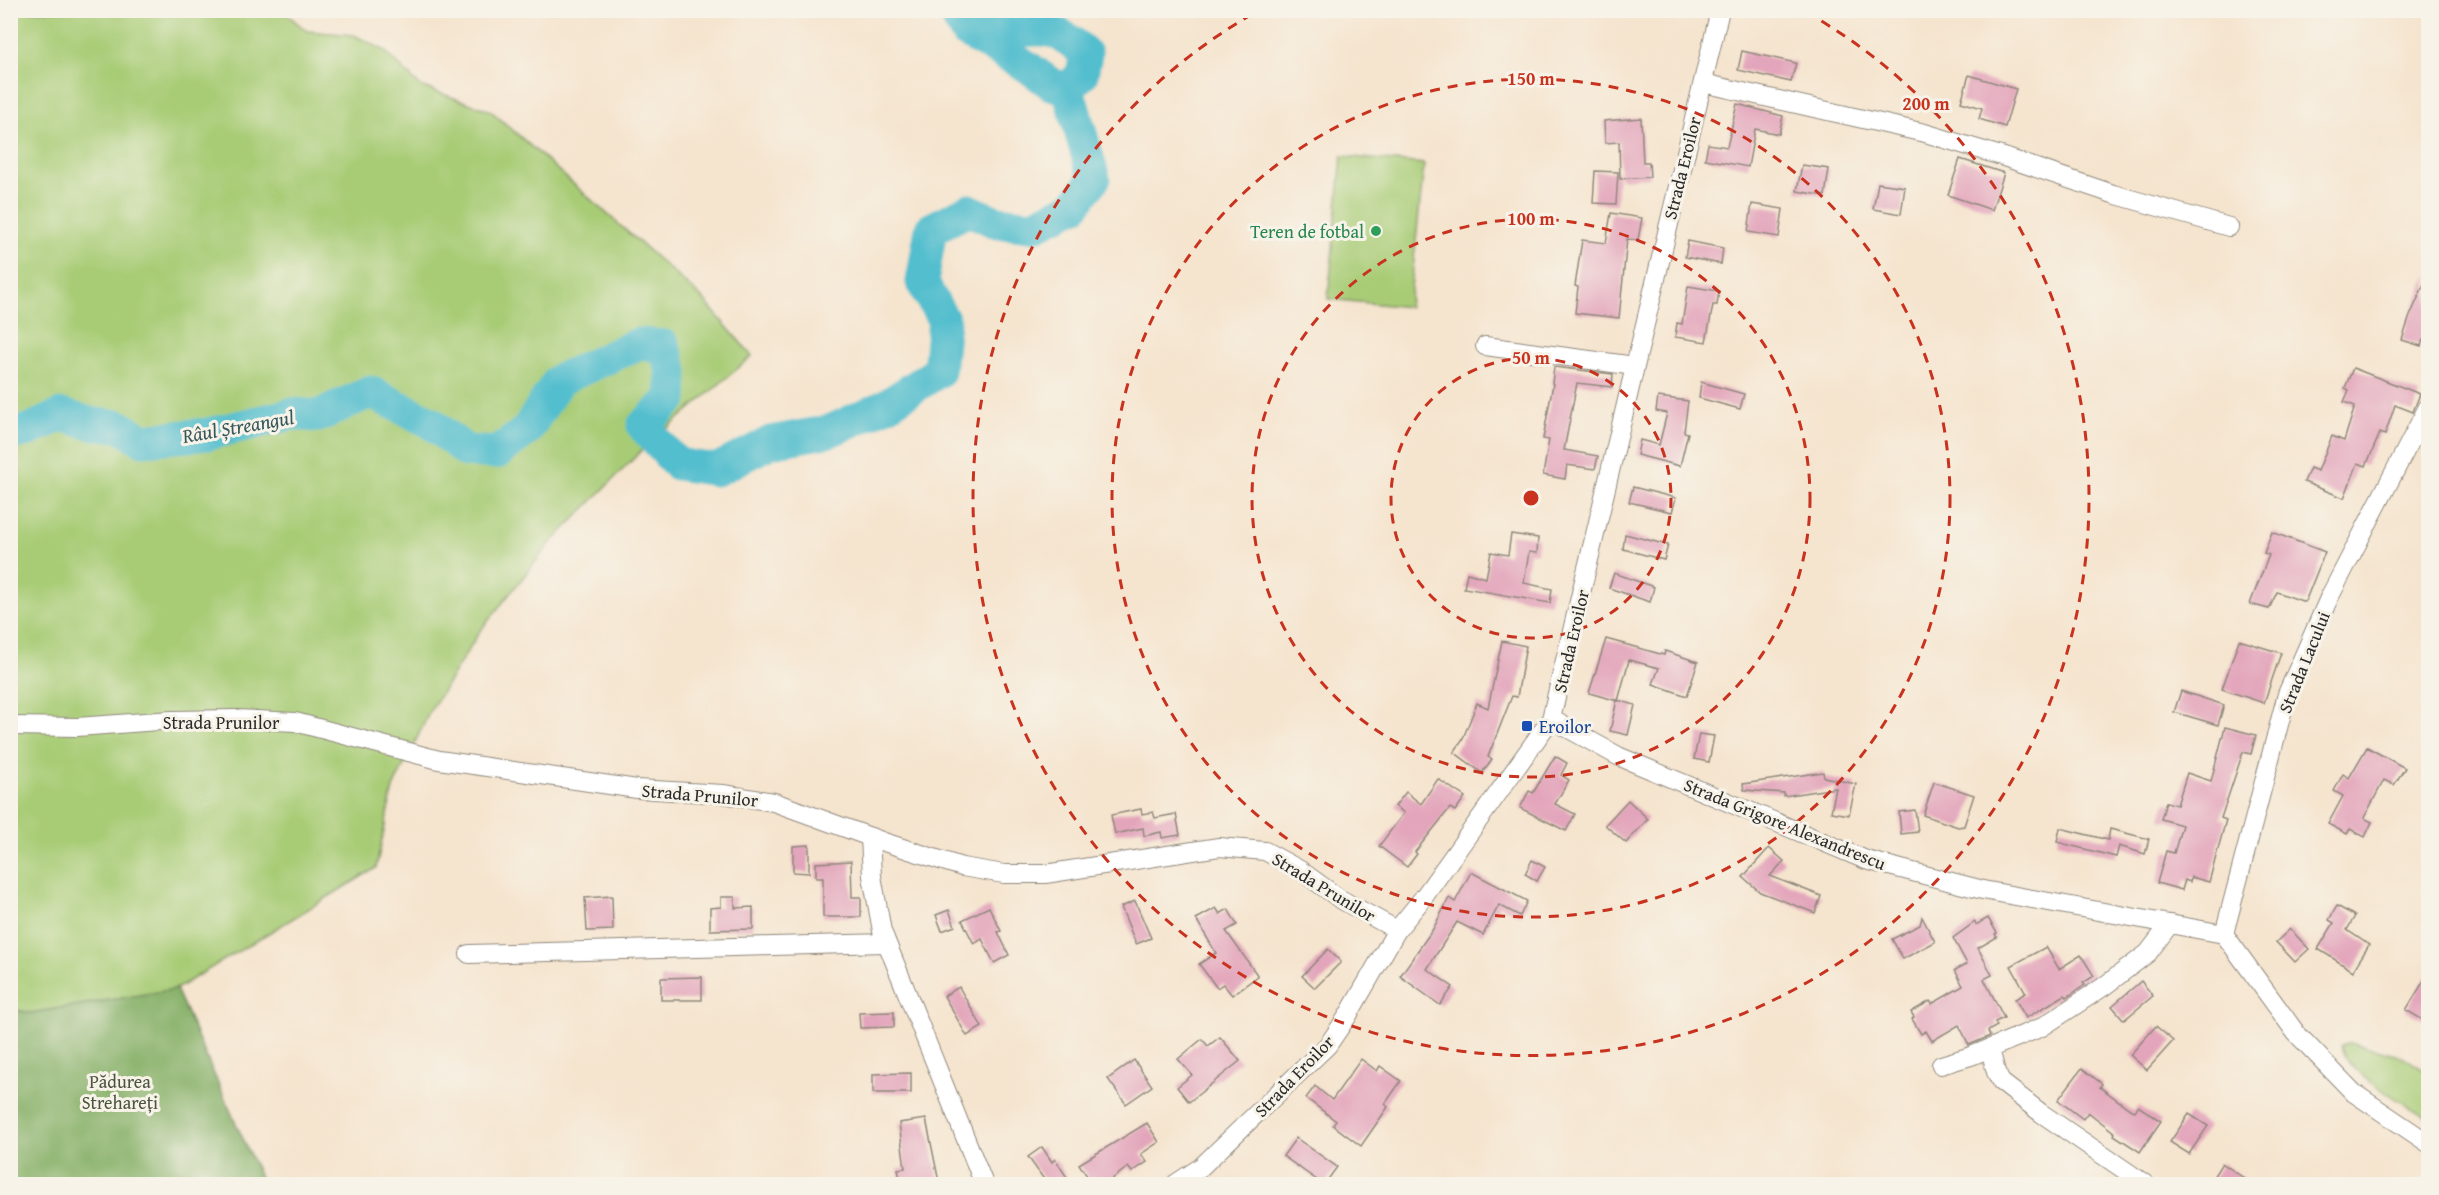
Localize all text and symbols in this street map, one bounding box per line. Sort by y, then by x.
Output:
text: 150 m [1507,65,1555,92]
text: 200 m [1902,90,1950,117]
street label: Strada Eroilor [1656,113,1708,222]
text: 100 m [1507,205,1555,232]
place label: Teren de fotbal [1250,218,1364,245]
marker: Teren de fotbal [1369,224,1383,238]
text: 50 m [1512,344,1551,371]
water label: Râul Ștreangul [179,402,296,450]
centre of rings [1521,488,1541,508]
street label: Strada Eroilor [1546,586,1596,695]
street label: Strada Lacului [2271,607,2337,717]
street label: Strada Prunilor [163,709,280,736]
place label: Eroilor [1539,713,1592,740]
marker: Eroilor [1520,719,1534,733]
street label: Strada Grigore Alexandrescu [1680,771,1890,877]
street label: Strada Prunilor [641,776,760,814]
street label: Strada Prunilor [1267,845,1381,929]
street label: Strada Eroilor [1248,1028,1341,1123]
park label: Pădurea Strehareți [82,1068,158,1116]

